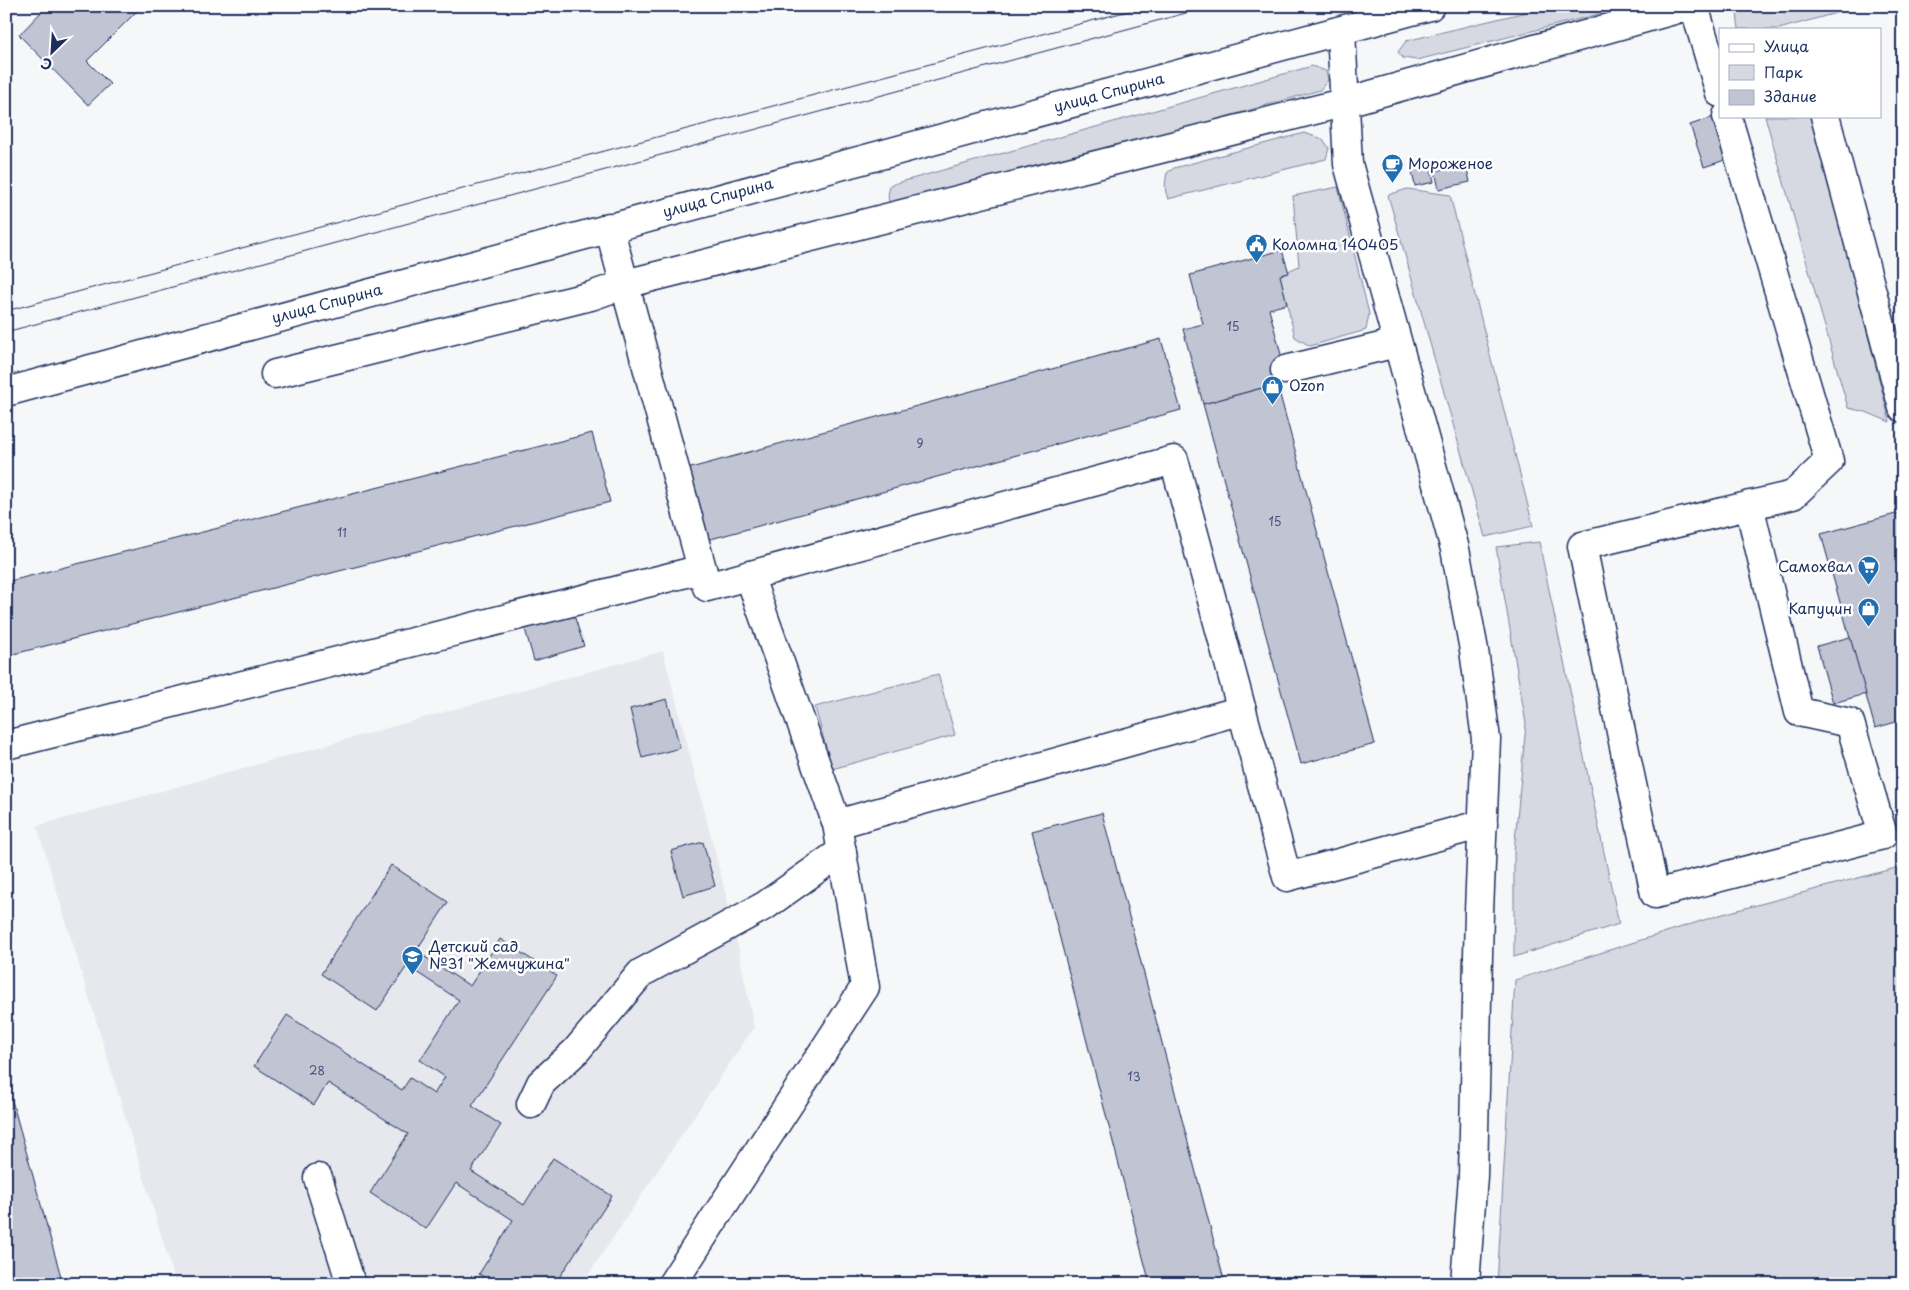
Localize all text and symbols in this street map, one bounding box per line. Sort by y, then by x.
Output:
north arrow [28,28,78,78]
legend [1719,28,1882,118]
text: Улица [1764,34,1809,57]
text: С [37,52,56,76]
text: Парк [1764,60,1803,83]
street label: улица Спирина [1051,66,1167,117]
text: Здание [1764,84,1817,107]
place label: Мороженое [1408,151,1493,174]
cafe icon: Мороженое [1380,152,1404,183]
street label: улица Спирина [660,171,776,222]
place label: Коломна 140405 [1272,232,1399,255]
public building icon: Коломна 140405 [1244,233,1268,264]
street label: улица Спирина [269,277,385,328]
house number: 15 [1226,317,1240,335]
place label: Ozon [1289,373,1325,396]
shop icon: Ozon [1261,374,1285,405]
house number: 9 [916,434,924,452]
house number: 15 [1268,512,1282,530]
house number: 11 [337,523,347,541]
place label: Самохвал [1778,554,1853,577]
supermarket icon: Самохвал [1857,555,1881,586]
place label: Капуцин [1789,596,1852,619]
shop icon: Капуцин [1856,597,1880,628]
place label: Детский сад №31 "Жемчужина" [428,934,570,974]
school or university icon: Детский сад №31 "Жемчужина" [401,944,425,975]
house number: 28 [309,1061,325,1079]
house number: 13 [1127,1067,1141,1085]

